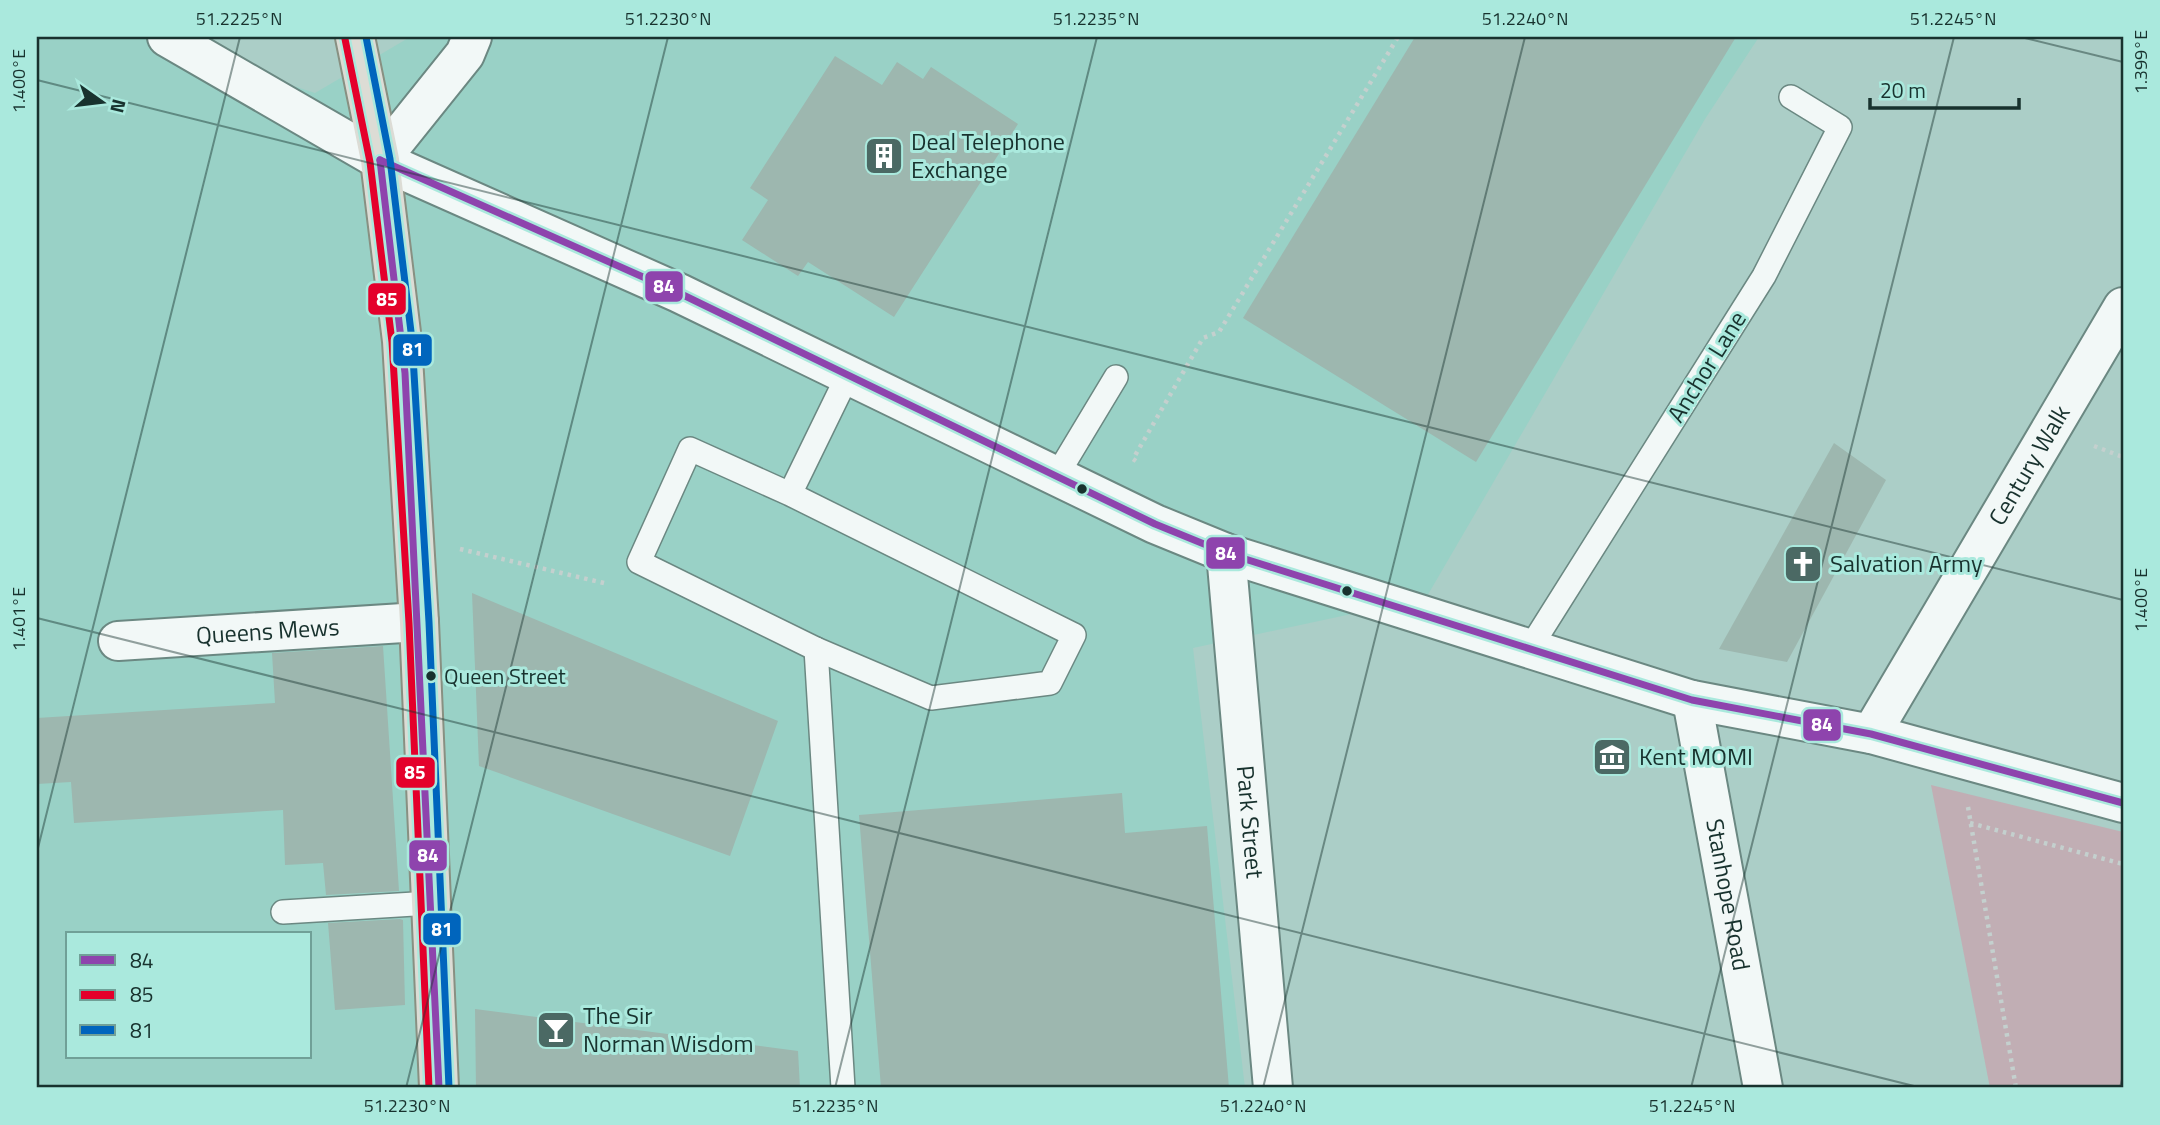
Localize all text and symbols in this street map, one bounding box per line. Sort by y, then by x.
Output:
text: 51.2225°N [196,5,282,32]
text: 51.2230°N [625,5,711,32]
text: 51.2235°N [1053,5,1139,32]
text: 51.2240°N [1482,5,1568,32]
text: 51.2245°N [1910,5,1996,32]
text: 1.399°E [2127,30,2154,94]
text: 1.400°E [5,49,32,113]
north arrow [66,66,136,136]
scale bar [1870,66,2018,110]
text: 20 m [1880,74,1926,106]
text: N [103,96,135,116]
place label: Deal Telephone Exchange [911,123,1065,187]
building icon: Deal Telephone Exchange [863,135,905,177]
line badge: 84 [644,270,684,303]
text: 84 [653,271,675,300]
line badge: 85 [367,282,407,316]
text: 85 [376,284,398,313]
street label: Anchor Lane [1658,304,1755,429]
line badge: 81 [392,333,433,367]
text: 81 [402,334,424,363]
street label: Century Walk [1979,397,2079,532]
unlabelled marker [1075,482,1089,496]
line badge: 84 [1205,536,1246,570]
text: 84 [1215,538,1237,567]
church icon: Salvation Army [1782,543,1824,585]
place label: Salvation Army [1830,545,1983,581]
text: 1.400°E [2127,568,2154,632]
unlabelled marker [1340,584,1354,598]
text: 1.401°E [5,587,32,651]
street label: Queens Mews [195,608,340,653]
place label: Queen Street [444,659,566,693]
marker: Queen Street [424,669,438,683]
line badge: 84 [1802,708,1842,742]
text: 84 [1811,709,1833,738]
museum icon: Kent MOMI [1591,736,1633,778]
place label: Kent MOMI [1639,738,1753,774]
line badge: 85 [395,756,436,789]
text: 85 [404,757,426,786]
street label: Park Street [1228,764,1274,880]
street label: Stanhope Road [1697,816,1760,973]
line badge: 84 [408,839,448,872]
text: 84 [417,840,439,869]
line badge: 81 [422,912,462,946]
text: 81 [431,914,453,943]
legend [66,932,312,1058]
text: 84 [130,944,154,976]
text: 85 [130,978,154,1010]
place label: The Sir Norman Wisdom [583,997,753,1061]
bar icon: The Sir Norman Wisdom [535,1009,577,1051]
text: 81 [130,1014,154,1046]
text: 51.2230°N [364,1092,450,1119]
text: 51.2235°N [792,1092,878,1119]
text: 51.2240°N [1220,1092,1306,1119]
text: 51.2245°N [1649,1092,1735,1119]

